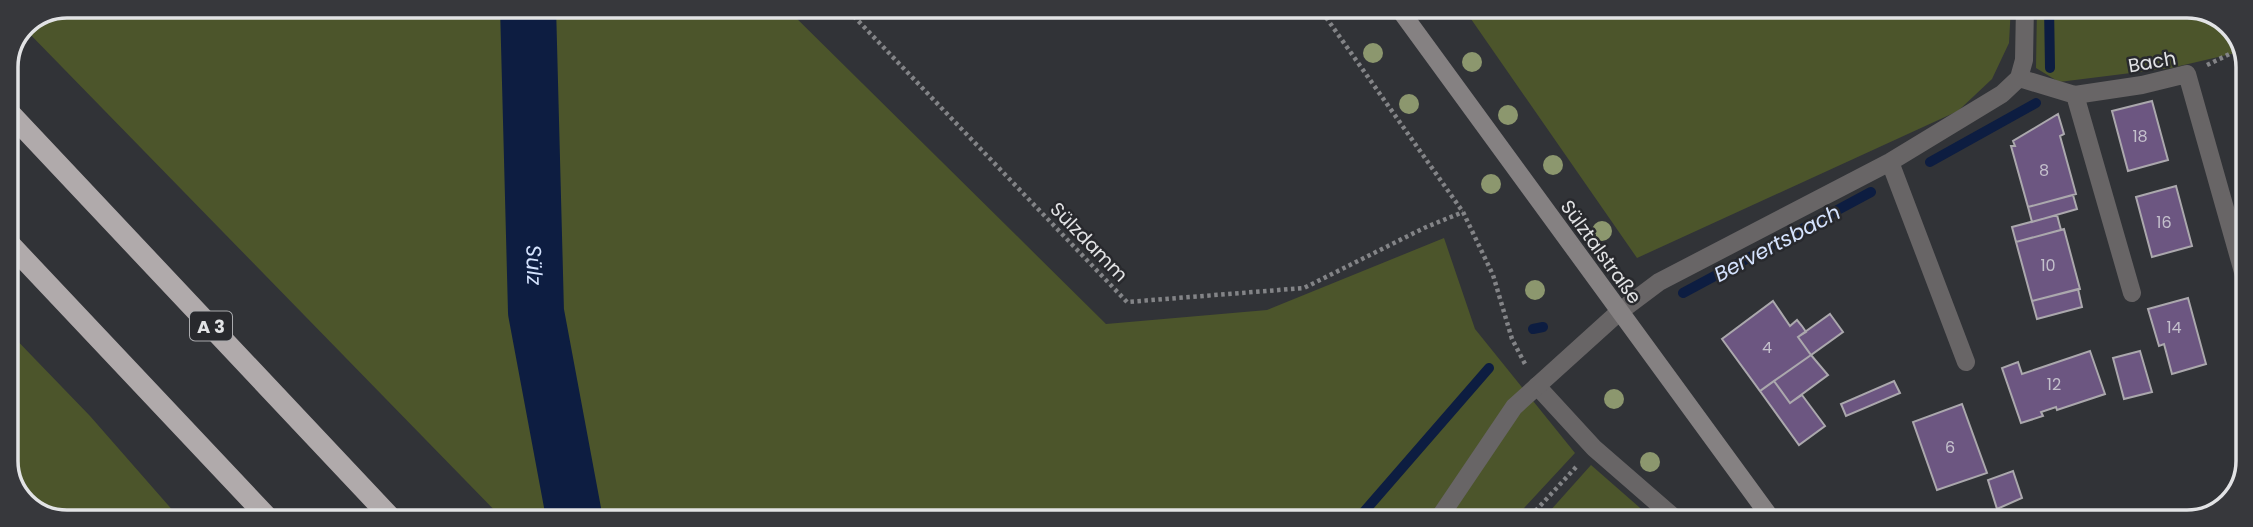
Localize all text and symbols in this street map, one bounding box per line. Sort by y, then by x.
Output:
street label: Bach [2126,45,2178,79]
house number: 18 [2132,125,2148,148]
house number: 8 [2039,159,2049,182]
street label: Sülztalstraße [1554,194,1648,310]
street label: Sülzdamm [1044,196,1134,288]
water label: Bervertsbach [1709,197,1845,289]
house number: 16 [2156,211,2172,234]
water label: Sülz [520,244,550,286]
house number: 10 [2040,254,2056,277]
road number: A 3 [190,312,232,340]
house number: 14 [2166,316,2182,339]
house number: 4 [1762,336,1772,359]
house number: 12 [2047,373,2061,396]
house number: 6 [1945,436,1955,459]

